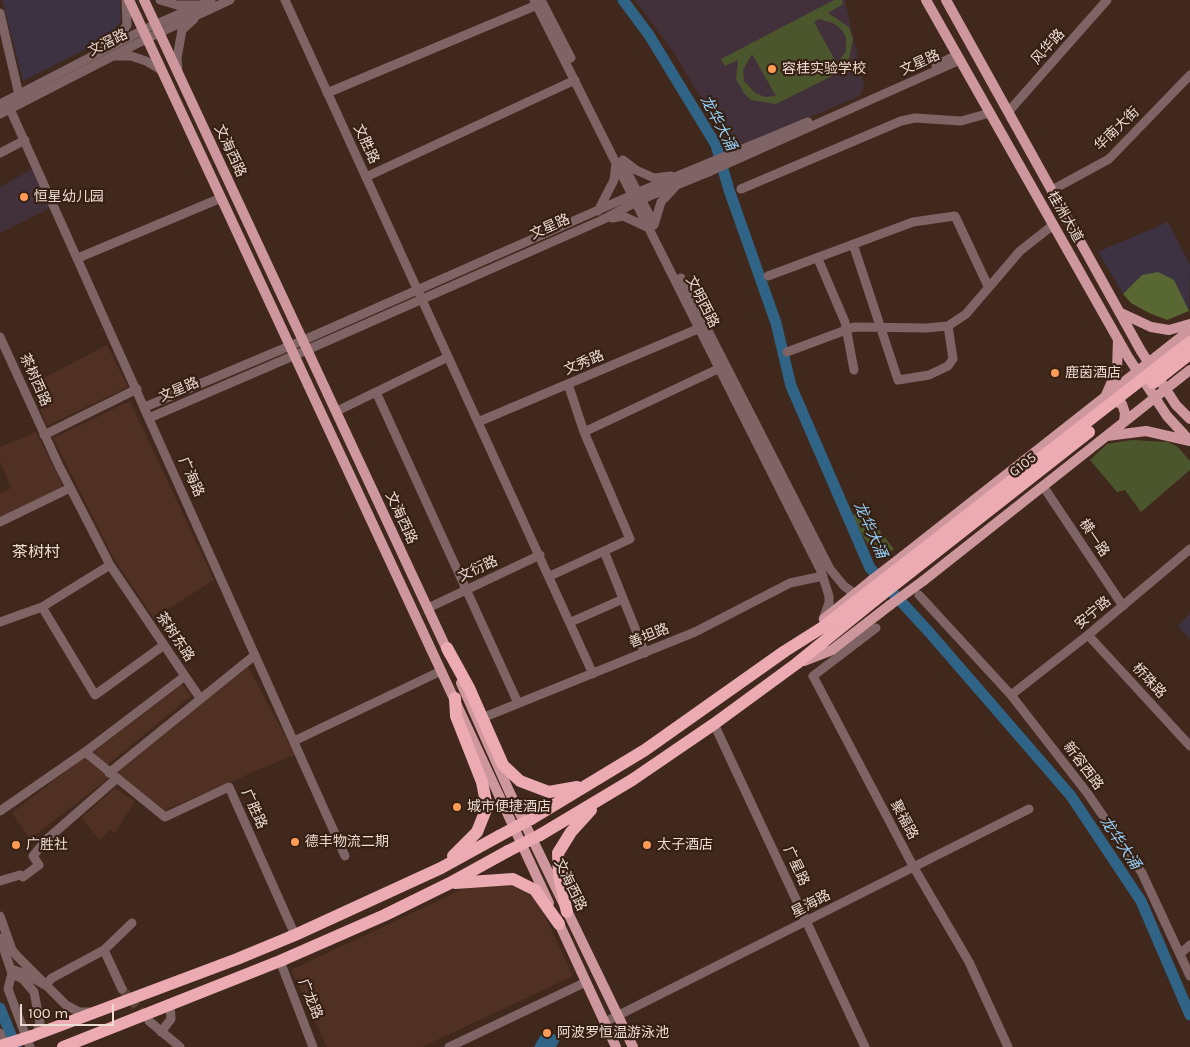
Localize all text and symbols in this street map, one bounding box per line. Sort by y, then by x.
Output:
street label: 文滘路 [85,26,131,60]
street label: 风华路 [1028,26,1068,68]
street label: 文星路 [897,47,943,79]
place label: 容桂实验学校 [782,61,866,77]
marker: 容桂实验学校 [766,63,778,75]
water label: 龙华大涌 [696,92,740,154]
street label: 华南大街 [1091,104,1143,154]
street label: 文胜路 [350,121,382,167]
street label: 文海西路 [211,122,249,180]
place label: 恒星幼儿园 [34,189,104,205]
street label: 桂洲大道 [1044,189,1086,245]
marker: 恒星幼儿园 [18,191,30,203]
street label: 文星路 [527,211,573,243]
street label: 文明西路 [682,273,722,331]
street label: 文秀路 [561,347,607,379]
street label: 茶树西路 [16,351,54,409]
place label: 鹿茵酒店 [1065,365,1121,381]
marker: 鹿茵酒店 [1049,367,1061,379]
street label: 文星路 [156,374,202,406]
street label: G105 [1006,449,1040,481]
street label: 广海路 [175,454,207,500]
street label: 文海西路 [382,489,420,547]
water label: 龙华大涌 [850,499,890,561]
street label: 横一路 [1075,516,1113,560]
district label: 茶树村 [12,542,60,562]
street label: 文衍路 [455,553,501,585]
street label: 安宁路 [1072,593,1114,633]
street label: 茶树东路 [152,609,198,665]
street label: 善坦路 [626,620,672,652]
street label: 桥珠路 [1129,660,1169,702]
street label: 新容西路 [1059,739,1107,793]
street label: 广胜路 [238,786,270,832]
street label: 聚福路 [887,798,921,842]
place label: 城市便捷酒店 [467,799,551,815]
marker: 城市便捷酒店 [451,801,463,813]
water label: 龙华大涌 [1096,813,1144,873]
place label: 德丰物流二期 [305,834,389,850]
marker: 德丰物流二期 [289,836,301,848]
place label: 广胜社 [26,837,68,853]
place label: 太子酒店 [657,837,713,853]
marker: 广胜社 [10,839,22,851]
marker: 太子酒店 [641,839,653,851]
street label: 广星路 [780,843,812,889]
street label: 文海西路 [550,856,590,914]
street label: 星海路 [789,887,833,921]
street label: 广龙路 [294,976,326,1022]
scale bar [22,994,116,1026]
text: 100 m [28,1004,68,1022]
place label: 阿波罗恒温游泳池 [557,1025,669,1041]
marker: 阿波罗恒温游泳池 [541,1027,553,1039]

